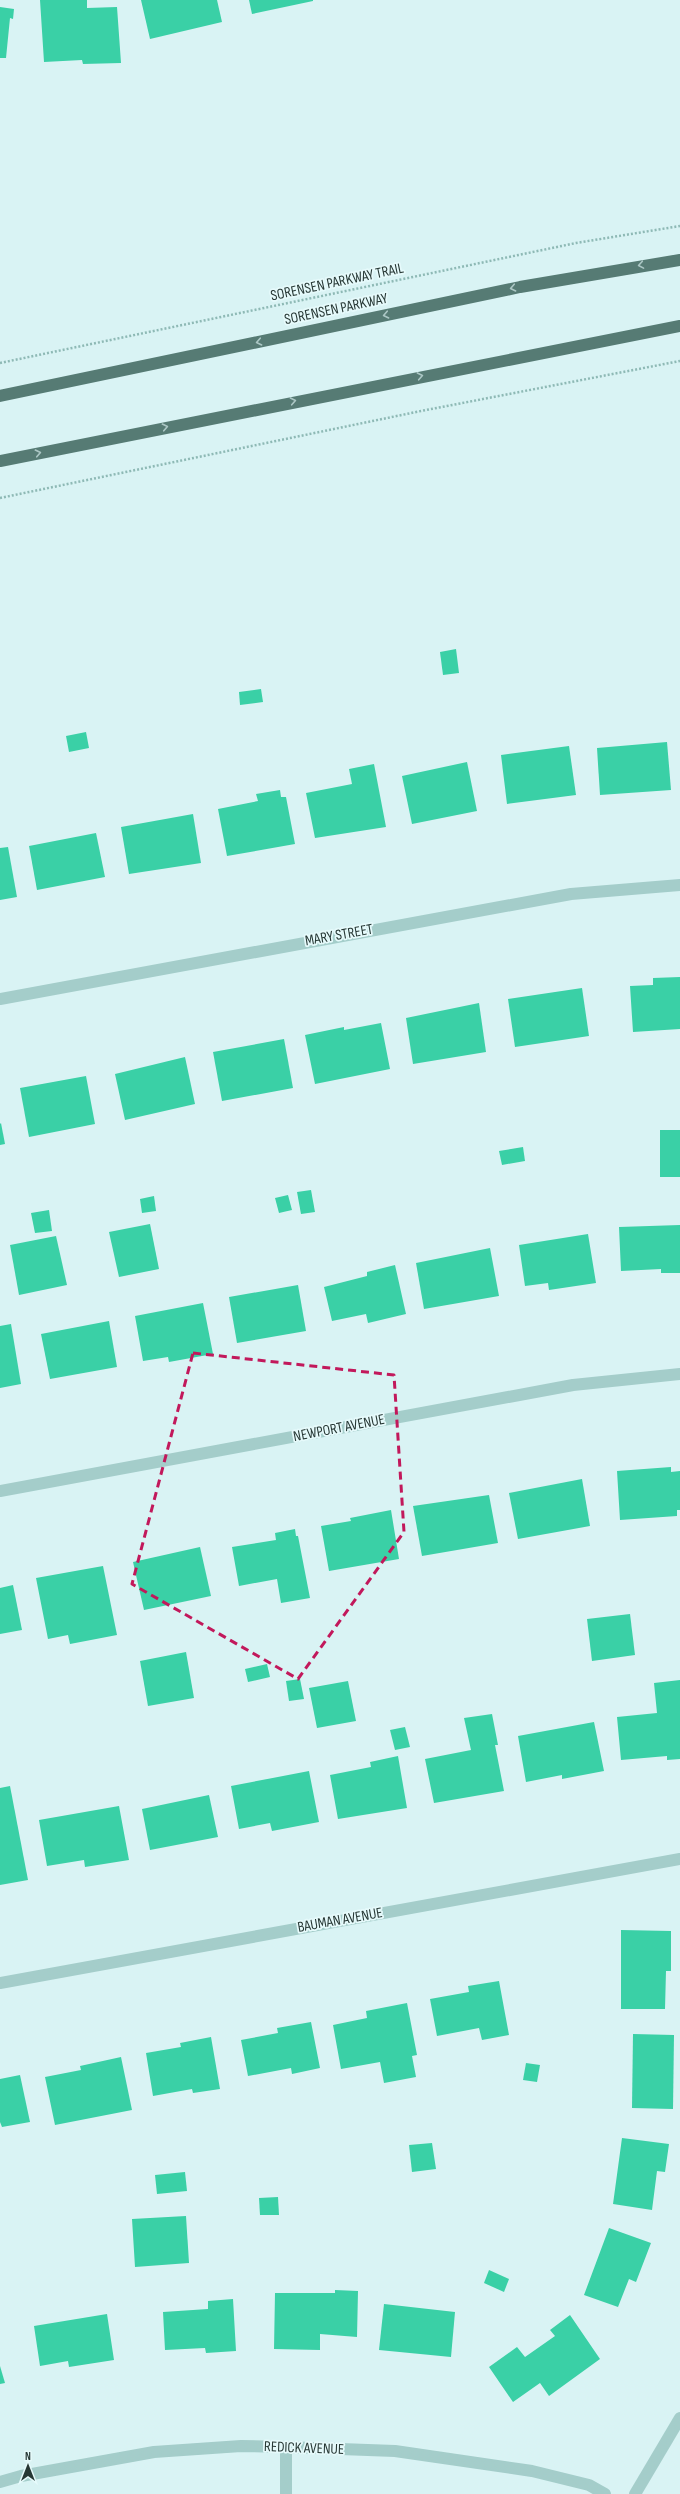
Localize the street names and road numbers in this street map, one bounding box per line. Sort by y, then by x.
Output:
street label: SORENSEN PARKWAY TRAIL [269,259,406,305]
street label: SORENSEN PARKWAY [283,289,390,329]
street label: MARY STREET [304,920,374,950]
street label: NEWPORT AVENUE [292,1410,386,1446]
street label: BAUMAN AVENUE [296,1903,384,1937]
street label: REDICK AVENUE [264,2437,344,2459]

